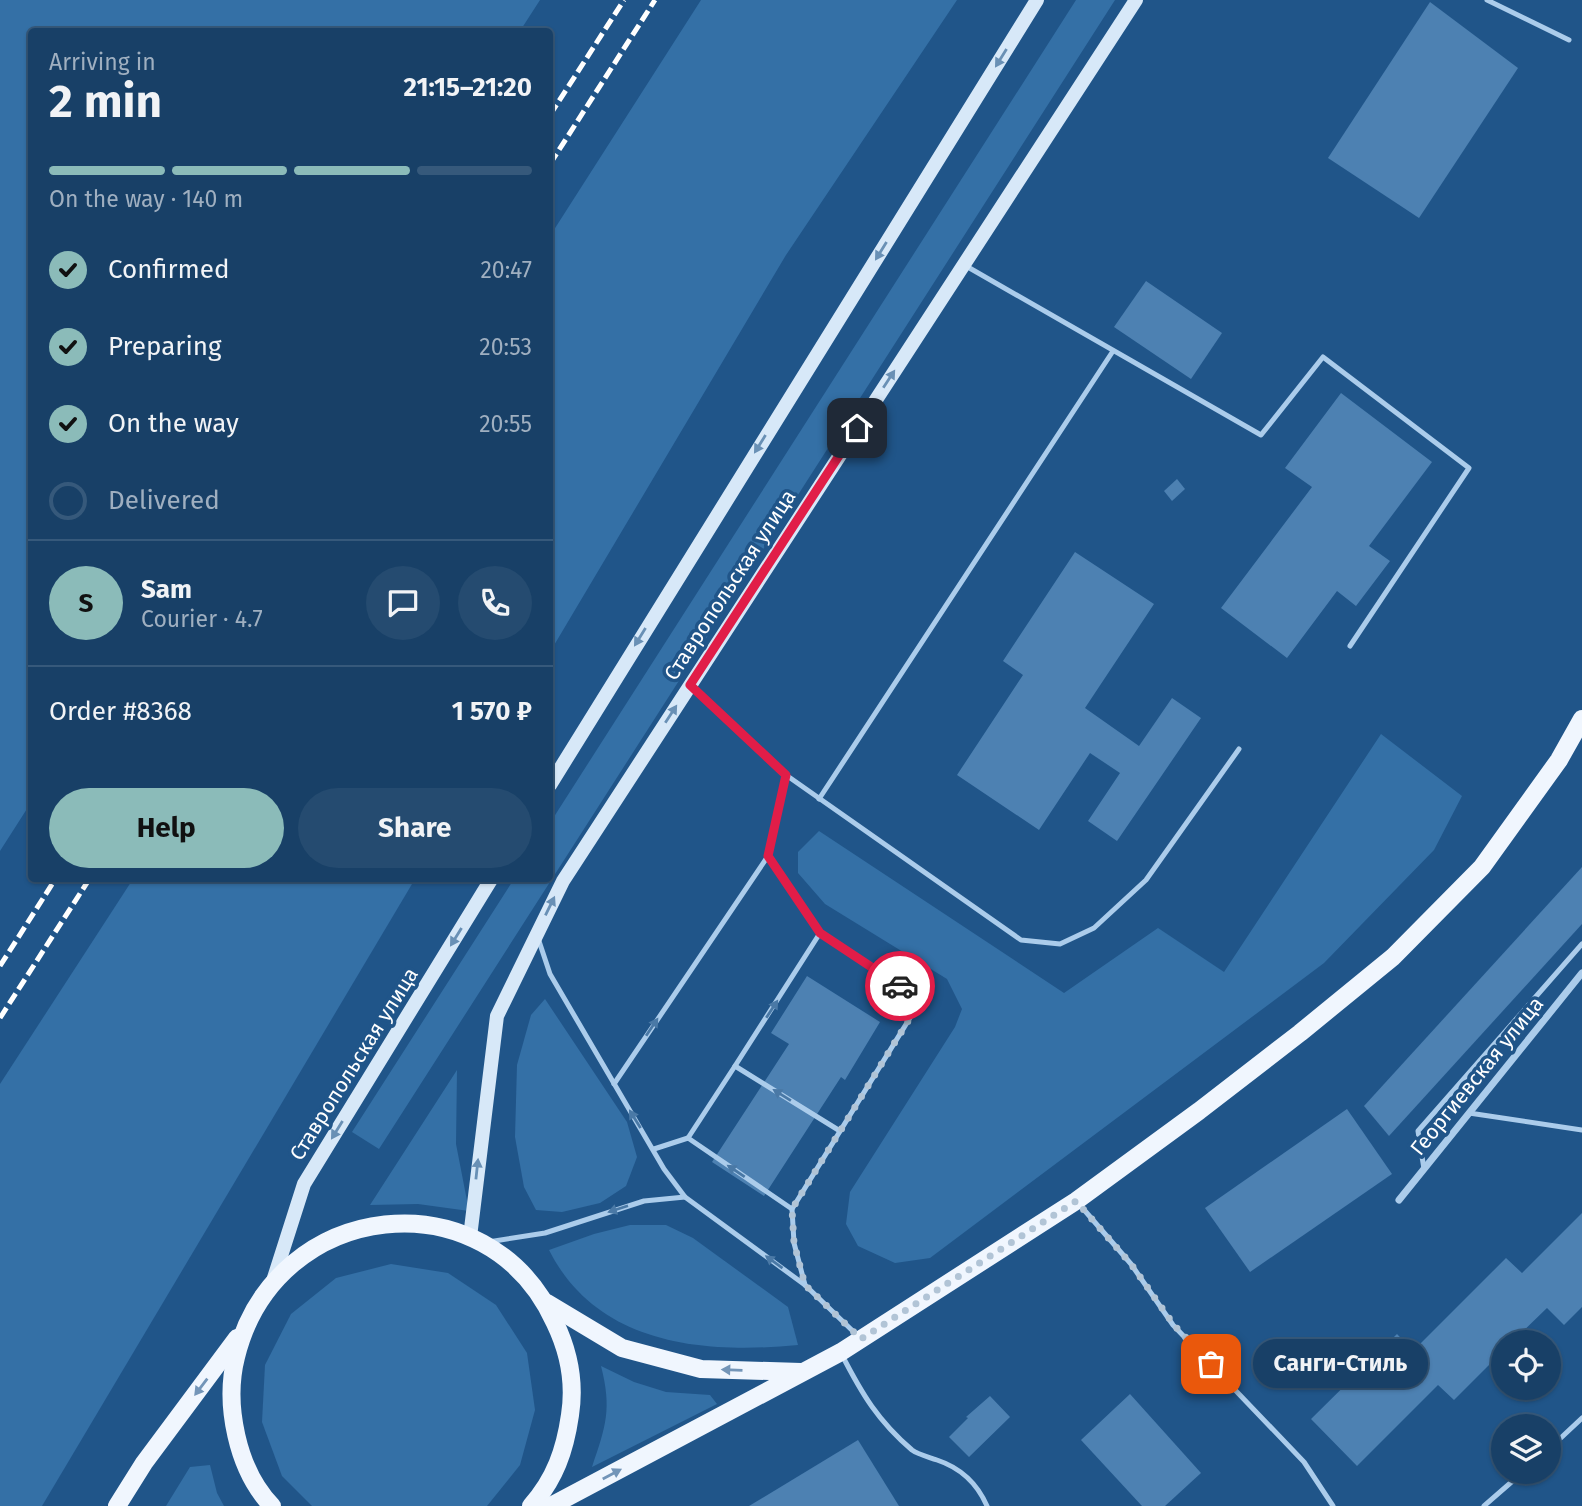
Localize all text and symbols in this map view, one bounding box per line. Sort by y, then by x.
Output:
text: Arriving in [49,48,156,76]
one-way arrow [995,48,1008,68]
text: 21:15–21:20 [404,72,532,103]
text: 2 min [49,74,162,129]
text: On the way · 140 m [49,185,243,213]
one-way arrow [874,241,887,261]
icon: check [49,251,87,289]
text: Confirmed [108,254,229,285]
text: 20:47 [480,256,532,284]
icon: check [49,328,87,366]
text: Preparing [108,331,221,362]
text: 20:53 [479,333,532,361]
one-way arrow [882,370,895,389]
pin [827,398,887,458]
icon: check [49,405,87,443]
text: On the way [108,408,239,439]
icon: home [838,409,876,447]
text: 20:55 [479,410,532,438]
one-way arrow [754,434,767,454]
text: Delivered [108,485,220,516]
street label: Ставропольская улица [659,485,801,685]
button: chat [366,566,440,640]
button: phone [458,566,532,640]
text: Sam [141,574,192,605]
text: S [79,588,93,619]
text: Courier · 4.7 [141,605,263,633]
one-way arrow [634,628,647,647]
text: Order #8368 [49,696,192,727]
text: 1 570 ₽ [452,696,532,727]
one-way arrow [665,704,678,724]
button: Help [49,788,284,868]
button: Share [298,788,532,868]
one-way arrow [545,896,556,916]
one-way arrow [450,927,463,946]
courier [865,951,935,1021]
street label: Ставропольская улица [284,963,424,1165]
icon: car [881,967,919,1005]
street label: Георгиевская улица [1405,991,1549,1161]
one-way arrow [765,999,778,1018]
one-way arrow [645,1018,659,1036]
one-way arrow [772,1089,791,1102]
one-way arrow [629,1109,642,1128]
one-way arrow [331,1121,344,1140]
one-way arrow [472,1158,483,1180]
one-way arrow [726,1164,745,1177]
one-way arrow [608,1205,629,1215]
one-way arrow [765,1254,783,1269]
map controls [1491,1330,1561,1484]
button: locate [1491,1330,1561,1400]
pin [1181,1334,1241,1394]
callout: Санги-Стиль [1253,1340,1428,1388]
icon: bag [1192,1345,1230,1383]
text: Санги-Стиль [1274,1349,1407,1377]
one-way arrow [721,1364,743,1376]
one-way arrow [193,1378,208,1396]
button: layers [1491,1414,1561,1484]
one-way arrow [602,1468,622,1480]

